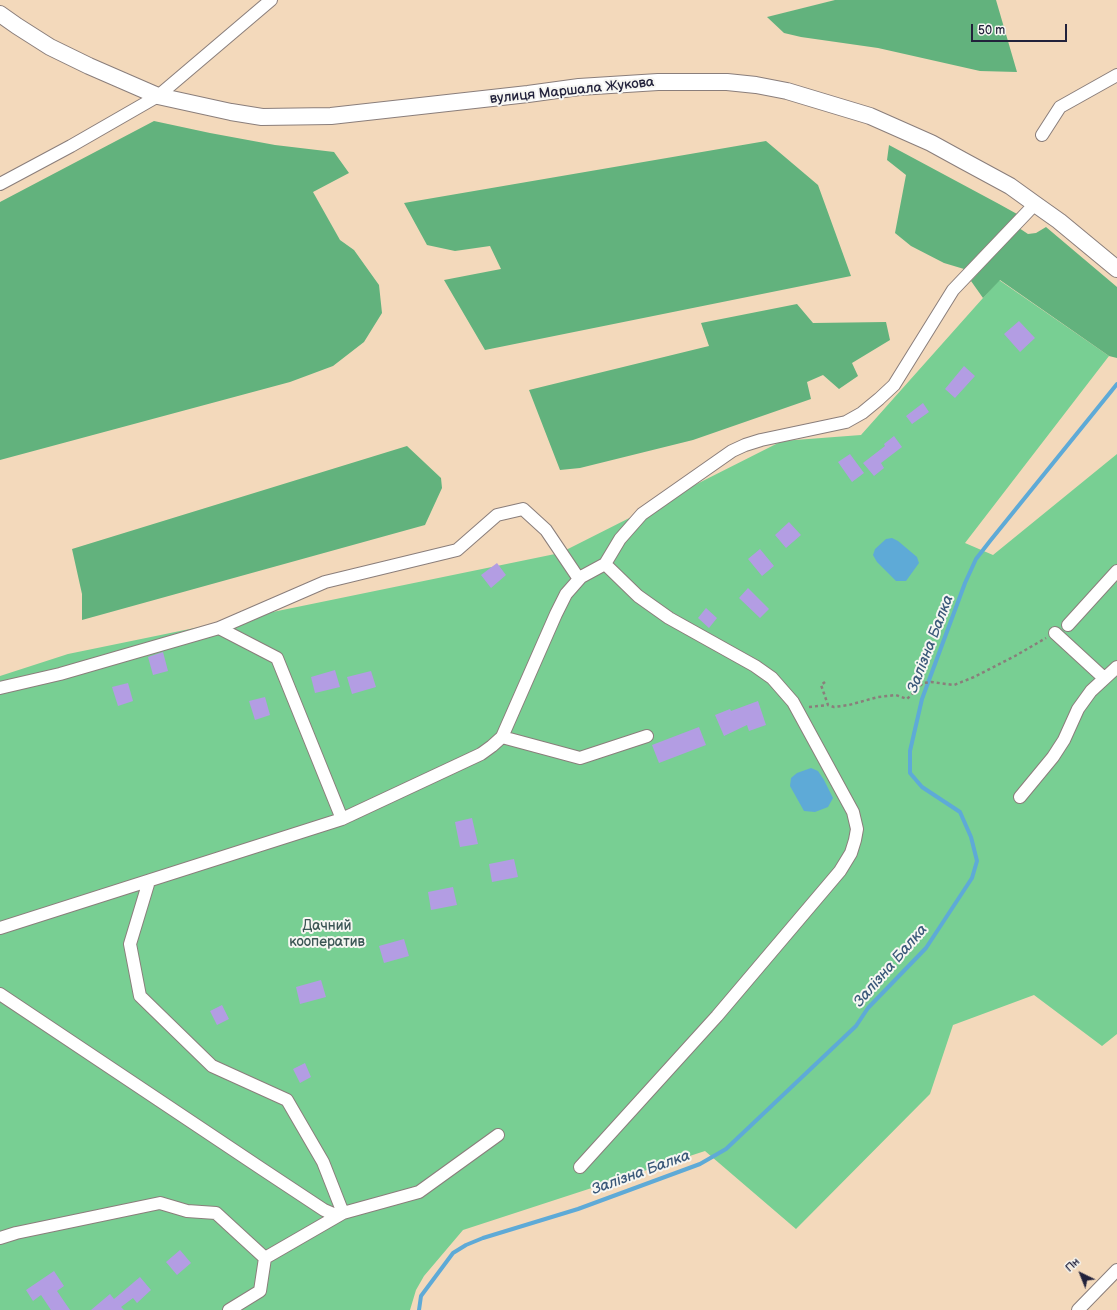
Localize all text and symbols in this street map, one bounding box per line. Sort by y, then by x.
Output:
scale bar [973,16,1069,42]
text: 50 m [978,23,1005,38]
street label: вулиця Маршала Жукова [489,74,655,108]
water label: Залізна Балка [904,593,958,695]
park label: Дачний кооператив [289,918,365,950]
water label: Залізна Балка [850,921,932,1011]
water label: Залізна Балка [589,1147,693,1199]
north arrow [1061,1254,1101,1294]
text: Пн [1063,1255,1082,1275]

